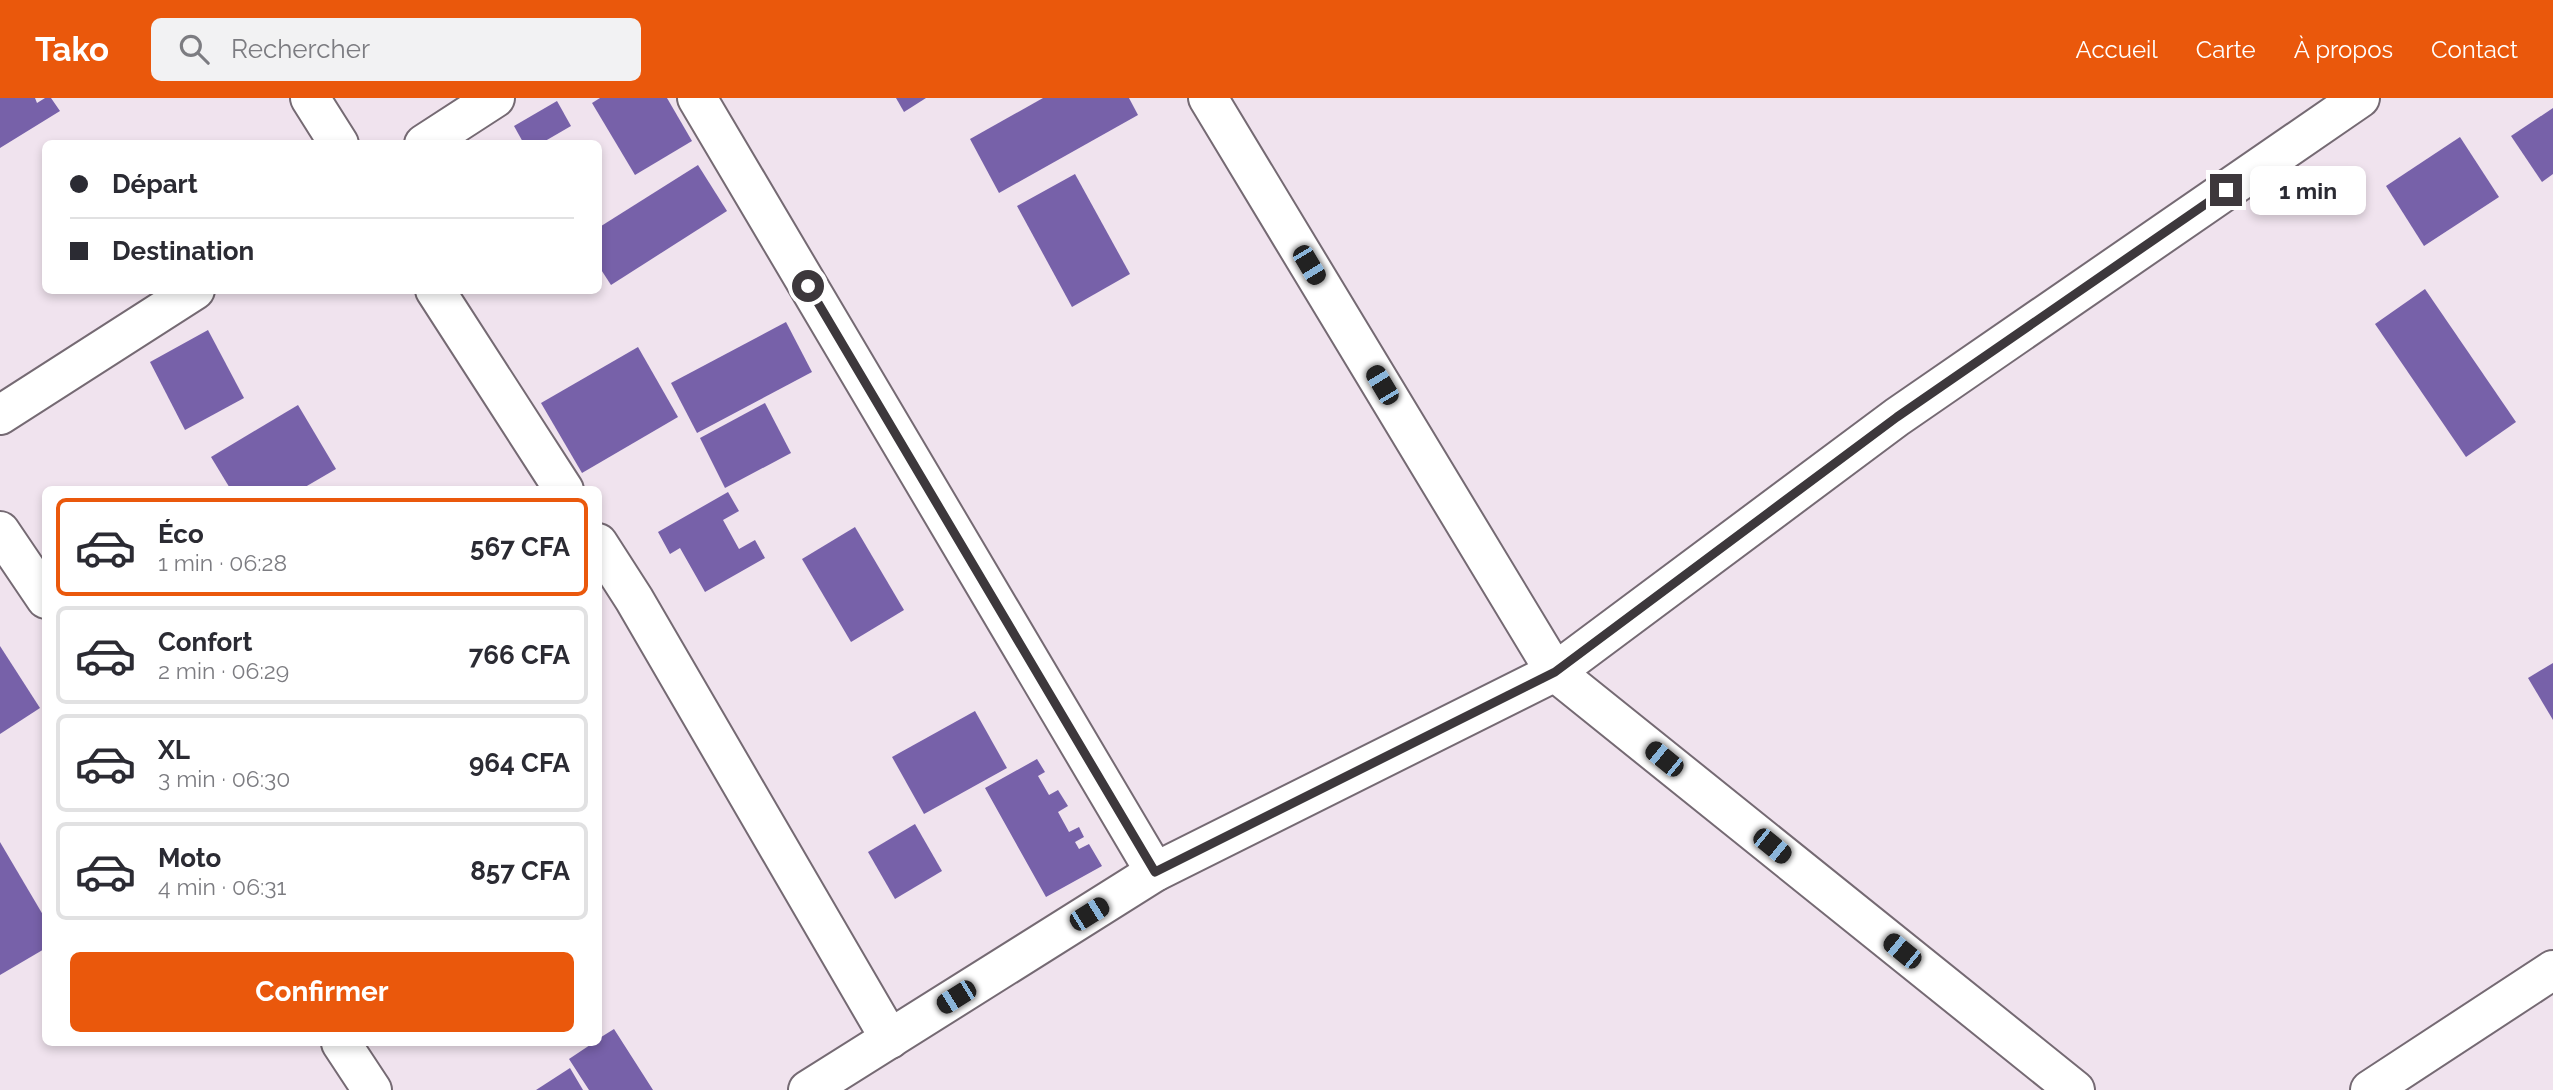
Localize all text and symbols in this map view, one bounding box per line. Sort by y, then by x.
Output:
search box [151,18,641,81]
text: Tako [35,30,109,69]
icon: search [175,30,213,68]
text: Rechercher [231,34,370,64]
text: Accueil [2076,35,2158,64]
text: Carte [2196,35,2256,64]
text: À propos [2294,35,2393,64]
text: Contact [2431,35,2518,64]
callout: 1 min [2250,166,2366,214]
text: Départ [112,169,198,199]
route end [2210,174,2242,206]
text: 1 min [2279,177,2337,204]
text: Destination [112,236,254,266]
car [1290,242,1329,288]
route start [792,270,824,302]
car [1363,362,1402,408]
icon: car [74,516,137,579]
text: Éco [158,519,204,549]
text: 567 CFA [470,532,570,562]
text: 1 min · 06:28 [158,549,287,576]
icon: car [74,624,137,687]
text: Confort [158,627,252,657]
text: 766 CFA [469,640,570,670]
text: 2 min · 06:29 [158,657,289,684]
icon: car [74,732,137,795]
text: XL [158,735,190,765]
car [1642,738,1687,780]
text: 964 CFA [469,748,570,778]
text: 3 min · 06:30 [158,765,290,792]
car [1750,825,1795,867]
icon: car [74,840,137,903]
text: Moto [158,843,221,873]
text: 857 CFA [470,856,570,886]
text: 4 min · 06:31 [158,873,286,900]
car [1066,894,1113,934]
car [1880,930,1925,972]
button: Confirmer [70,952,574,1032]
car [933,977,980,1017]

